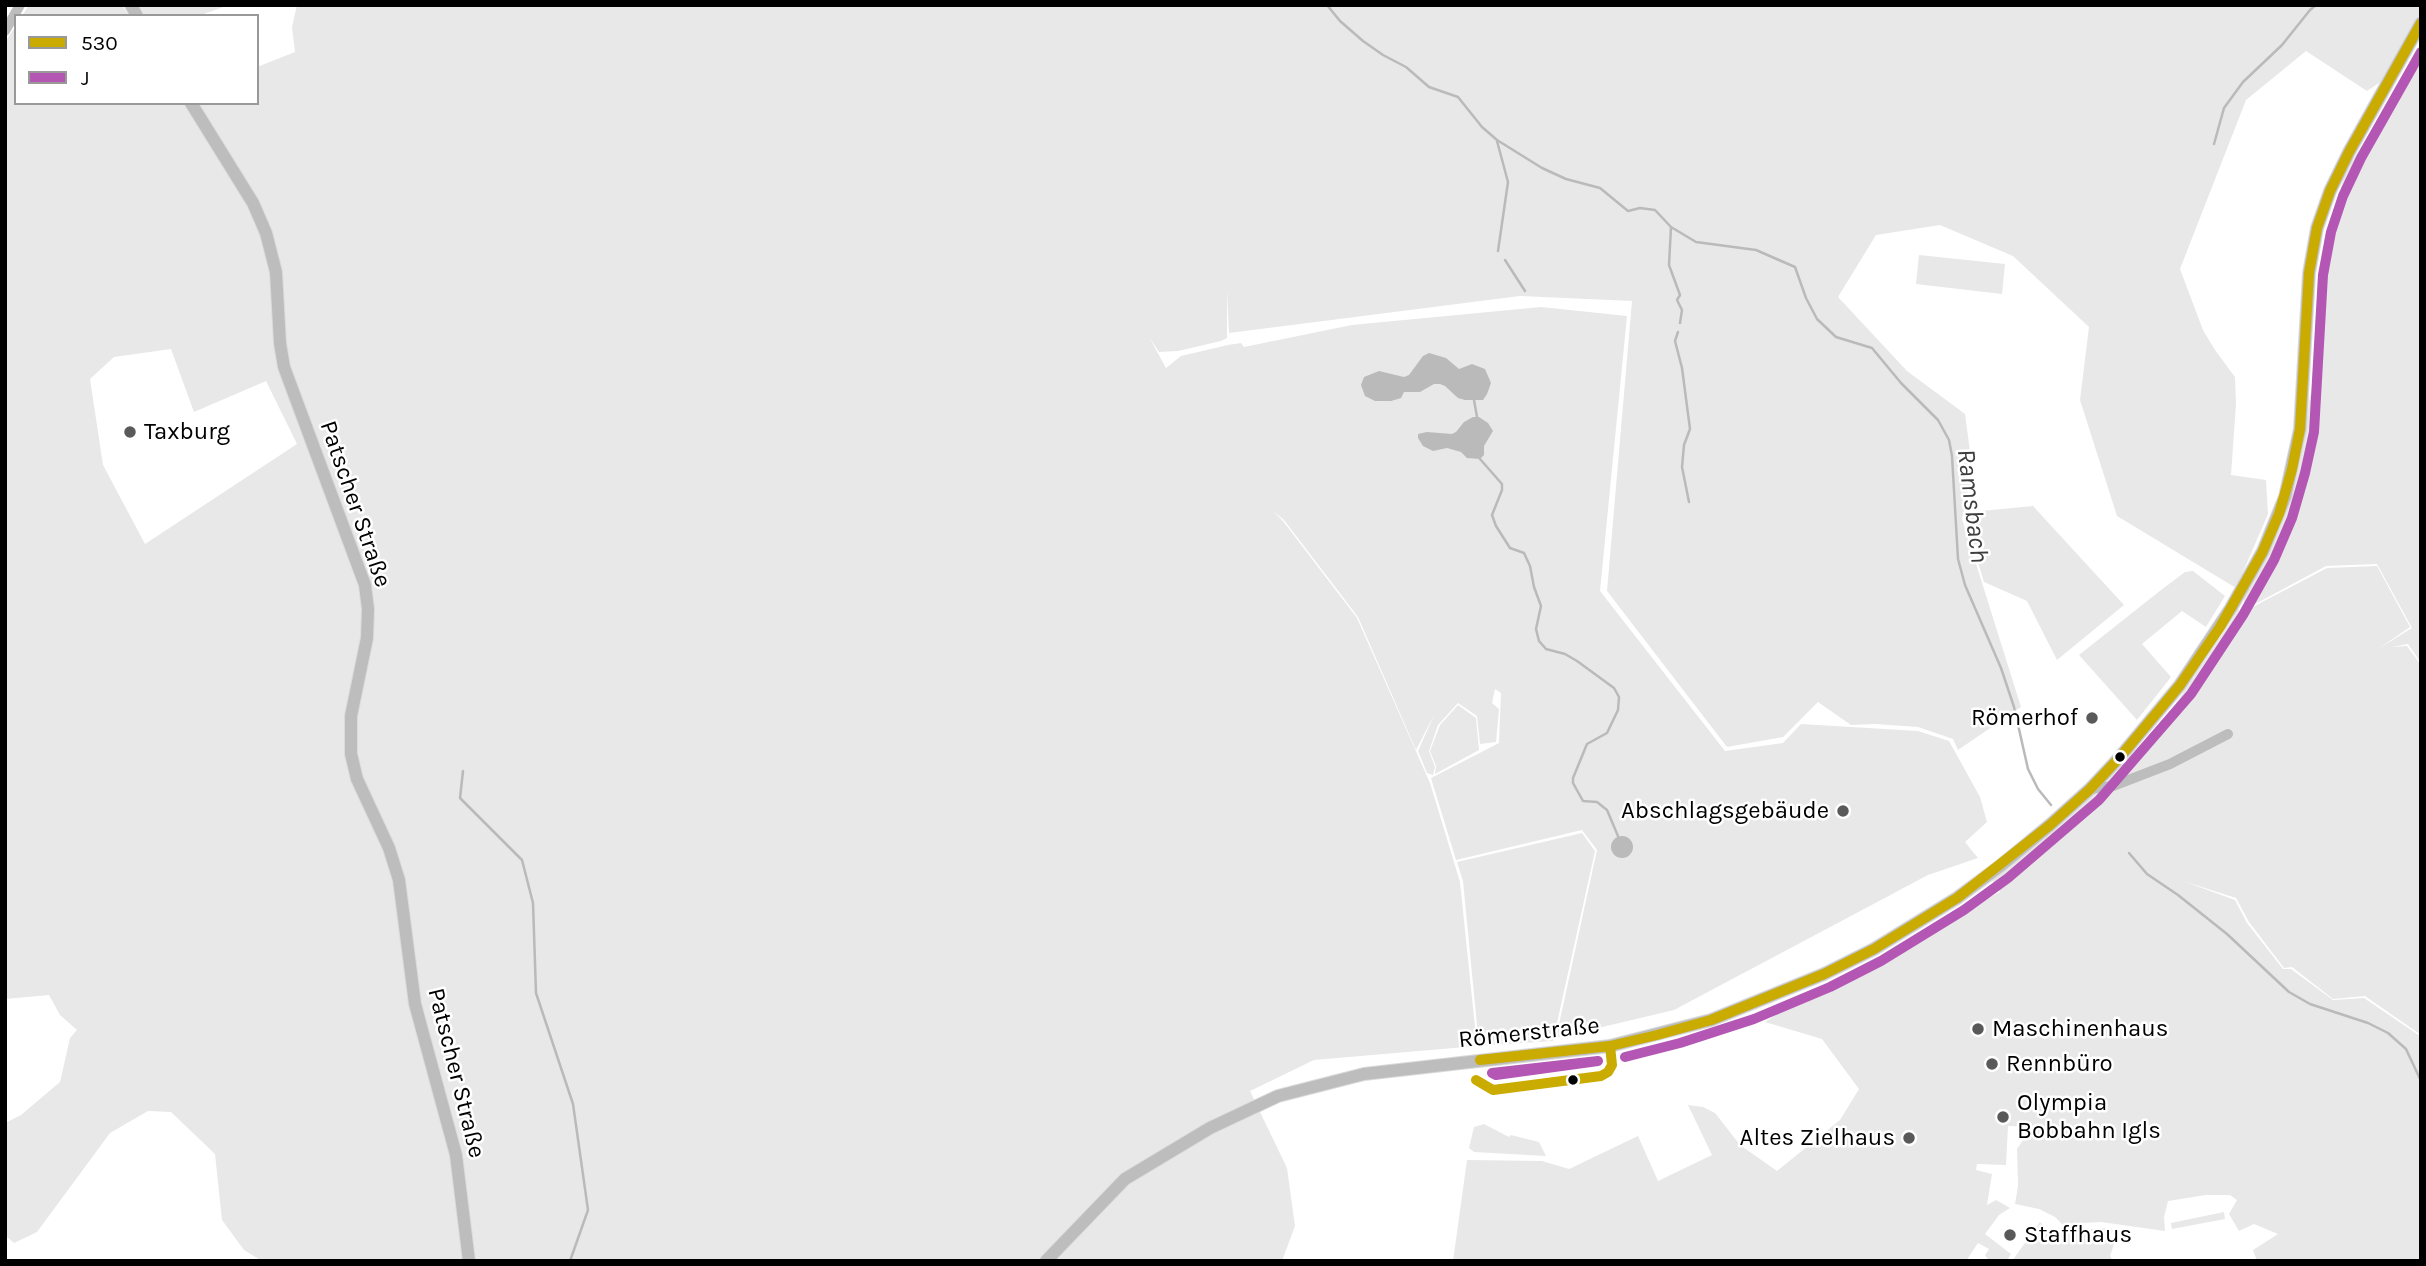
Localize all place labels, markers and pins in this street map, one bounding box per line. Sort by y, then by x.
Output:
place label: Taxburg [144,418,230,446]
marker: Taxburg [122,424,138,440]
place label: Römerhof [1971,704,2078,732]
marker: Römerhof [2084,710,2100,726]
unlabelled marker [2113,750,2127,764]
place label: Abschlagsgebäude [1621,797,1829,825]
marker: Abschlagsgebäude [1835,803,1851,819]
place label: Maschinenhaus [1992,1015,2168,1043]
marker: Maschinenhaus [1970,1021,1986,1037]
place label: Rennbüro [2006,1050,2113,1078]
marker: Rennbüro [1984,1056,2000,1072]
unlabelled marker [1566,1073,1580,1087]
place label: Olympia Bobbahn Igls [2017,1089,2161,1145]
marker: Olympia Bobbahn Igls [1995,1109,2011,1125]
place label: Altes Zielhaus [1740,1124,1895,1152]
marker: Altes Zielhaus [1901,1130,1917,1146]
place label: Staffhaus [2024,1221,2132,1249]
marker: Staffhaus [2002,1227,2018,1243]

